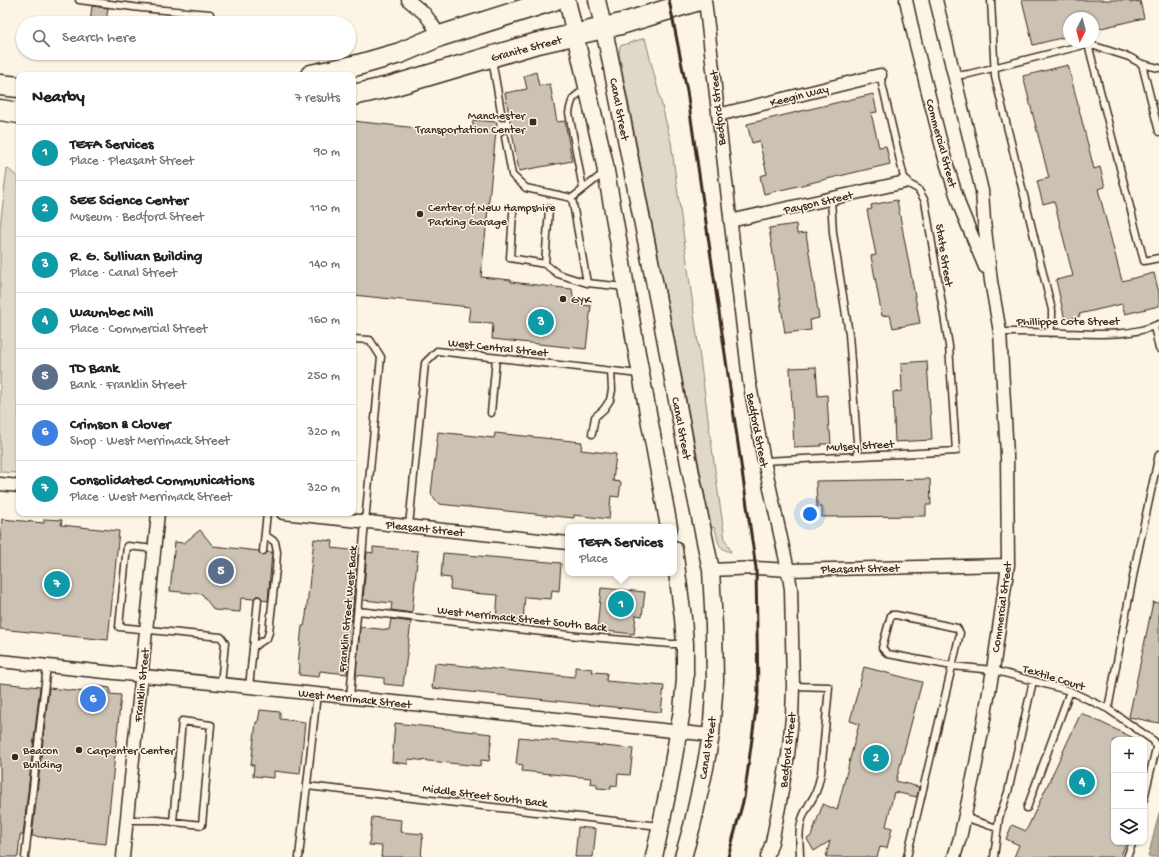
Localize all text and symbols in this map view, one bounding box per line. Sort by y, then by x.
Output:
north arrow [1063,12,1099,48]
search box [16,16,356,60]
icon: search [30,27,52,49]
text: Search here [62,29,136,47]
street label: Granite Street [490,33,565,66]
street label: Bedford Street [708,68,730,147]
street label: Canal Street [605,77,631,143]
street label: Keegin Way [769,83,830,111]
text: Nearby [32,88,85,108]
text: 7 results [295,91,340,106]
street label: Commercial Street [922,98,959,190]
place label: Manchester Transportation Center [414,110,527,138]
marker: Manchester Transportation Center [528,117,538,127]
text: TEFA Services [70,136,153,154]
text: 1 [42,145,48,160]
text: 90 m [314,145,340,160]
text: Place · Pleasant Street [70,154,194,169]
street label: Payson Street [782,189,855,219]
text: SEE Science Center [70,192,188,210]
text: 2 [42,201,48,216]
text: 110 m [310,201,340,216]
place label: Center of New Hampshire Parking Garage [427,202,556,230]
marker: Center of New Hampshire Parking Garage [415,209,425,219]
text: Museum · Bedford Street [70,210,204,225]
street label: State Street [931,223,955,289]
text: R. G. Sullivan Building [70,248,202,266]
text: 3 [42,257,48,272]
text: 140 m [309,257,340,272]
text: Place · Canal Street [70,266,177,281]
marker: GYK [558,294,568,304]
place label: GYK [571,294,592,308]
text: Waumbec Mill [70,304,153,322]
pin: 3 [528,307,554,337]
text: 4 [42,313,48,328]
text: 160 m [308,313,340,328]
street label: Phillippe Cote Street [1015,316,1121,330]
text: Place · Commercial Street [70,322,207,337]
street label: West Central Street [447,337,549,361]
text: TD Bank [70,360,119,378]
text: 5 [42,369,48,384]
text: 250 m [307,369,340,384]
text: Bank · Franklin Street [70,378,186,393]
street label: Bedford Street [742,391,770,470]
street label: Canal Street [667,396,693,462]
text: Crimson & Clover [70,416,171,434]
text: 6 [42,425,48,440]
text: 320 m [307,425,340,440]
text: Shop · West Merrimack Street [70,434,230,449]
street label: Mulsey Street [826,438,895,456]
text: Consolidated Communications [70,472,254,490]
text: 7 [42,481,48,496]
text: 320 m [307,481,340,496]
text: Place · West Merrimack Street [70,490,232,505]
your location [800,504,820,524]
street label: Pleasant Street [384,519,466,541]
popup [565,524,677,576]
text: TEFA Services [579,534,663,552]
street label: Franklin Street West Back [336,543,362,674]
text: Place [579,552,608,567]
pin: 5 [208,556,234,586]
street label: Commercial Street [990,560,1016,653]
street label: Pleasant Street [820,562,901,578]
pin: 7 [44,569,70,599]
pin: 1 [608,589,634,619]
street label: West Merrimack Street South Back [436,604,609,636]
street label: Franklin Street [132,647,154,724]
street label: Textile Court [1020,663,1087,695]
pin: 6 [80,684,106,714]
street label: West Merrimack Street [298,687,413,713]
street label: Bedford Street [777,711,801,790]
street label: Canal Street [697,715,721,781]
map controls [1111,737,1147,845]
button: + [1111,737,1147,773]
pin: 2 [863,743,889,773]
place label: Beacon Building [22,745,62,773]
marker: Carpenter Center [74,745,84,755]
place label: Carpenter Center [87,745,176,759]
marker: Beacon Building [10,752,20,762]
pin: 4 [1069,767,1095,797]
button: − [1111,773,1147,809]
street label: Middle Street South Back [422,782,549,812]
button: layers [1111,809,1147,845]

